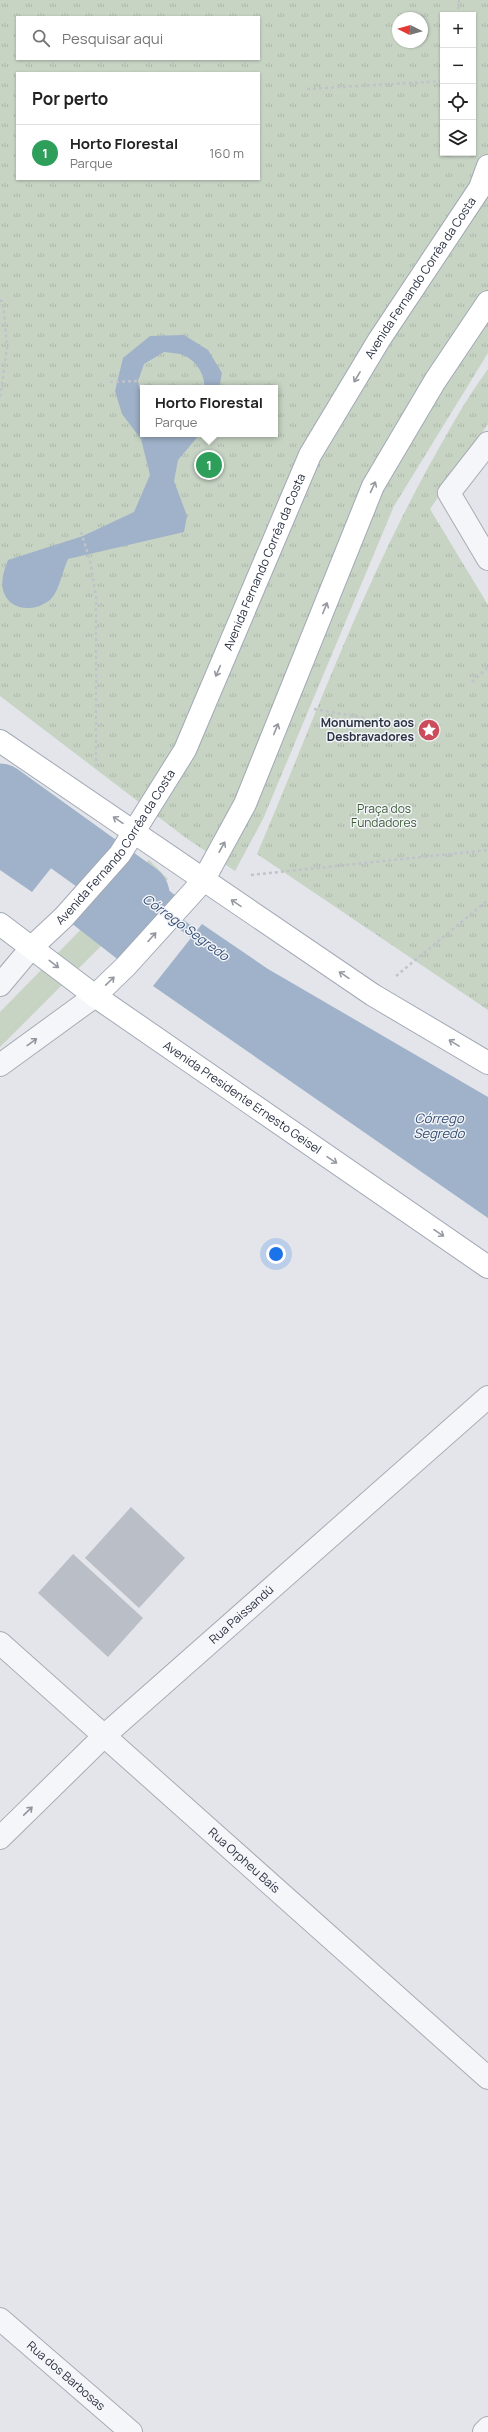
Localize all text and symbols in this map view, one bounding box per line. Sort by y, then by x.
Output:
north arrow [392,12,428,48]
map controls [440,12,476,156]
button: + [440,12,476,48]
search box [16,16,260,60]
icon: search [30,27,52,49]
text: Pesquisar aqui [62,28,163,49]
button: − [440,48,476,84]
button: locate [440,84,476,120]
text: Por perto [32,87,108,110]
button: layers [440,120,476,156]
text: Horto Florestal [70,133,178,154]
text: 1 [42,144,48,162]
text: 160 m [209,144,244,162]
text: Parque [70,154,112,172]
street label: Avenida Fernando Corrêa da Costa [361,193,480,362]
one-way arrow [353,371,361,383]
popup [140,385,278,437]
text: Horto Florestal [155,392,263,413]
text: Parque [155,413,197,431]
pin: 1 [196,450,222,480]
street label: Avenida Fernando Corrêa da Costa [219,471,309,653]
one-way arrow [370,482,377,494]
one-way arrow [321,602,329,614]
one-way arrow [214,665,221,677]
place label: Monumento aos Desbravadores [321,714,414,745]
place icon: Monumento aos Desbravadores [416,717,442,743]
one-way arrow [273,723,281,735]
street label: Avenida Fernando Corrêa da Costa [52,766,179,928]
park label: Praça dos Fundadores [351,800,417,831]
one-way arrow [113,816,124,824]
one-way arrow [218,841,226,853]
water label: Córrego Segredo [139,890,234,965]
one-way arrow [231,899,242,907]
one-way arrow [147,932,157,942]
one-way arrow [48,960,59,969]
one-way arrow [338,971,349,979]
one-way arrow [105,976,115,986]
street label: Avenida Presidente Ernesto Geisel [160,1036,325,1158]
one-way arrow [26,1038,37,1046]
one-way arrow [448,1039,460,1047]
water label: Córrego Segredo [414,1109,466,1142]
one-way arrow [326,1156,337,1164]
one-way arrow [433,1229,444,1237]
your location [266,1244,286,1264]
street label: Rua Paissandú [205,1581,277,1647]
one-way arrow [23,1806,33,1816]
street label: Rua Orpheu Baís [205,1824,284,1897]
street label: Rua dos Barbosas [23,2337,109,2414]

